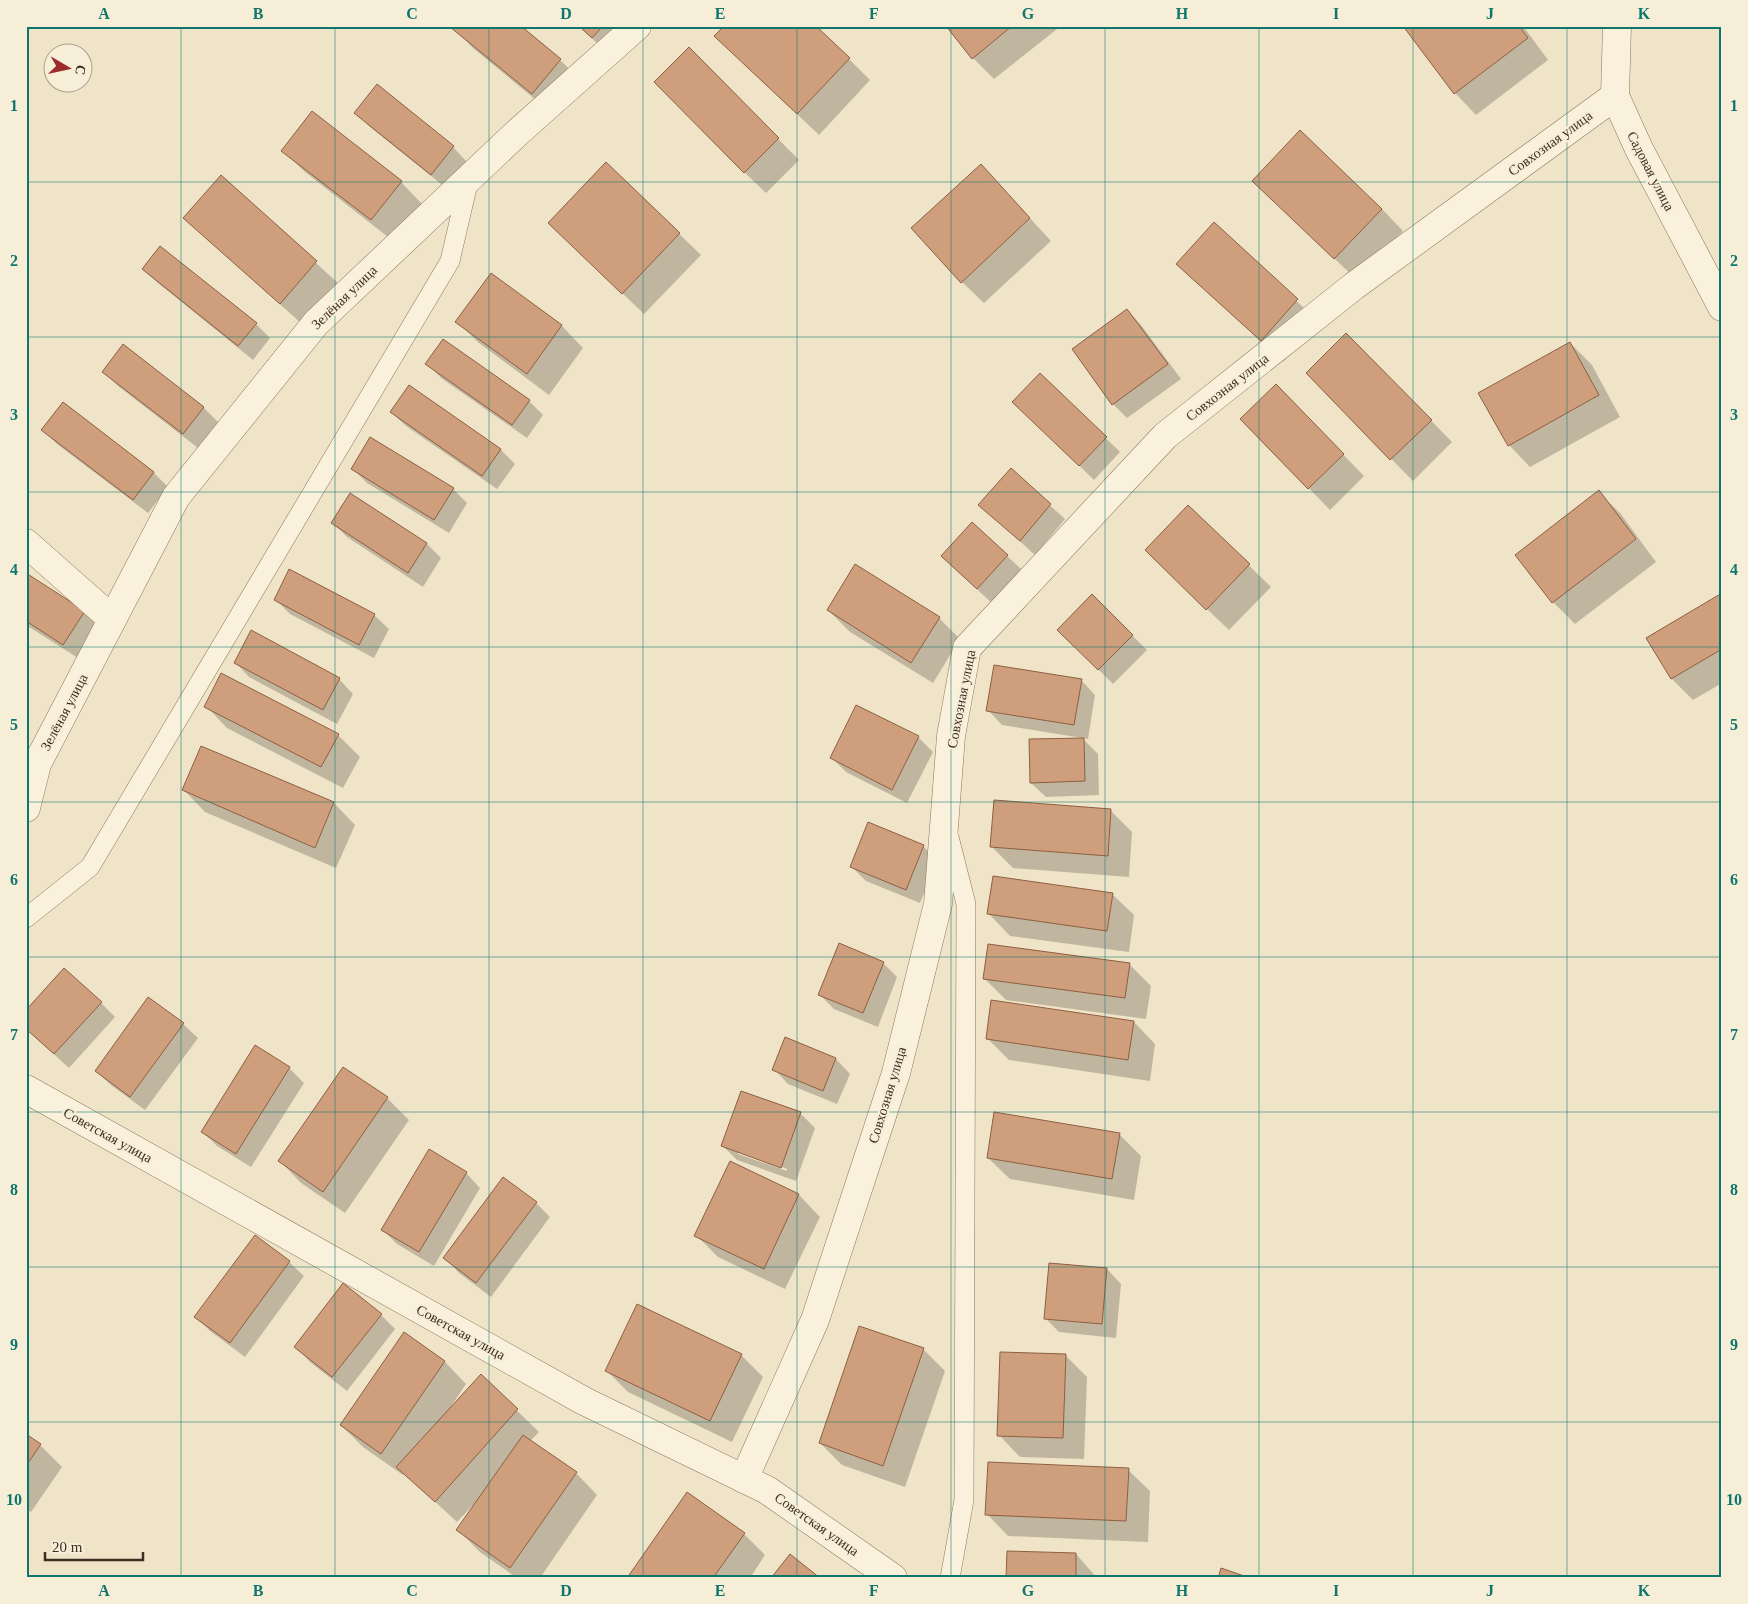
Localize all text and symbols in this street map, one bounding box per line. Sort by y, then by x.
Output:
text: A [98,5,110,22]
text: B [253,5,264,22]
text: C [406,5,418,22]
text: D [560,5,572,22]
text: E [715,5,725,22]
text: F [869,5,879,22]
text: G [1022,5,1035,22]
text: H [1176,5,1189,22]
text: I [1333,5,1339,22]
text: J [1486,5,1494,22]
text: K [1638,5,1651,22]
north arrow [42,42,92,92]
text: С [72,64,89,76]
text: 1 [10,97,18,114]
text: 1 [1730,97,1738,114]
street label: Совхозная улица [1505,107,1596,179]
street label: Садовая улица [1624,129,1677,214]
text: 2 [10,252,18,269]
text: 2 [1730,252,1738,269]
street label: Зелёная улица [309,262,381,332]
street label: Совхозная улица [1183,350,1272,424]
text: 3 [10,406,18,423]
text: 3 [1730,406,1738,423]
text: 4 [10,561,18,578]
text: 4 [1730,561,1738,578]
street label: Совхозная улица [945,648,979,750]
street label: Зелёная улица [38,671,91,753]
text: 5 [10,716,18,733]
text: 5 [1730,716,1738,733]
text: 6 [10,871,18,888]
text: 6 [1730,871,1738,888]
text: 7 [10,1026,18,1043]
text: 7 [1730,1026,1738,1043]
street label: Совхозная улица [866,1044,910,1145]
street label: Советская улица [61,1105,155,1166]
text: 8 [10,1181,18,1198]
text: 8 [1730,1181,1738,1198]
street label: Советская улица [414,1302,508,1363]
text: 9 [10,1336,18,1353]
text: 9 [1730,1336,1738,1353]
street label: Советская улица [772,1490,862,1559]
text: 10 [6,1491,22,1508]
text: 10 [1726,1491,1742,1508]
scale bar [45,1529,142,1561]
text: 20 m [52,1539,83,1555]
text: A [98,1582,110,1599]
text: B [253,1582,264,1599]
text: C [406,1582,418,1599]
text: D [560,1582,572,1599]
text: E [715,1582,725,1599]
text: F [869,1582,879,1599]
text: G [1022,1582,1035,1599]
text: H [1176,1582,1189,1599]
text: I [1333,1582,1339,1599]
text: J [1486,1582,1494,1599]
text: K [1638,1582,1651,1599]

